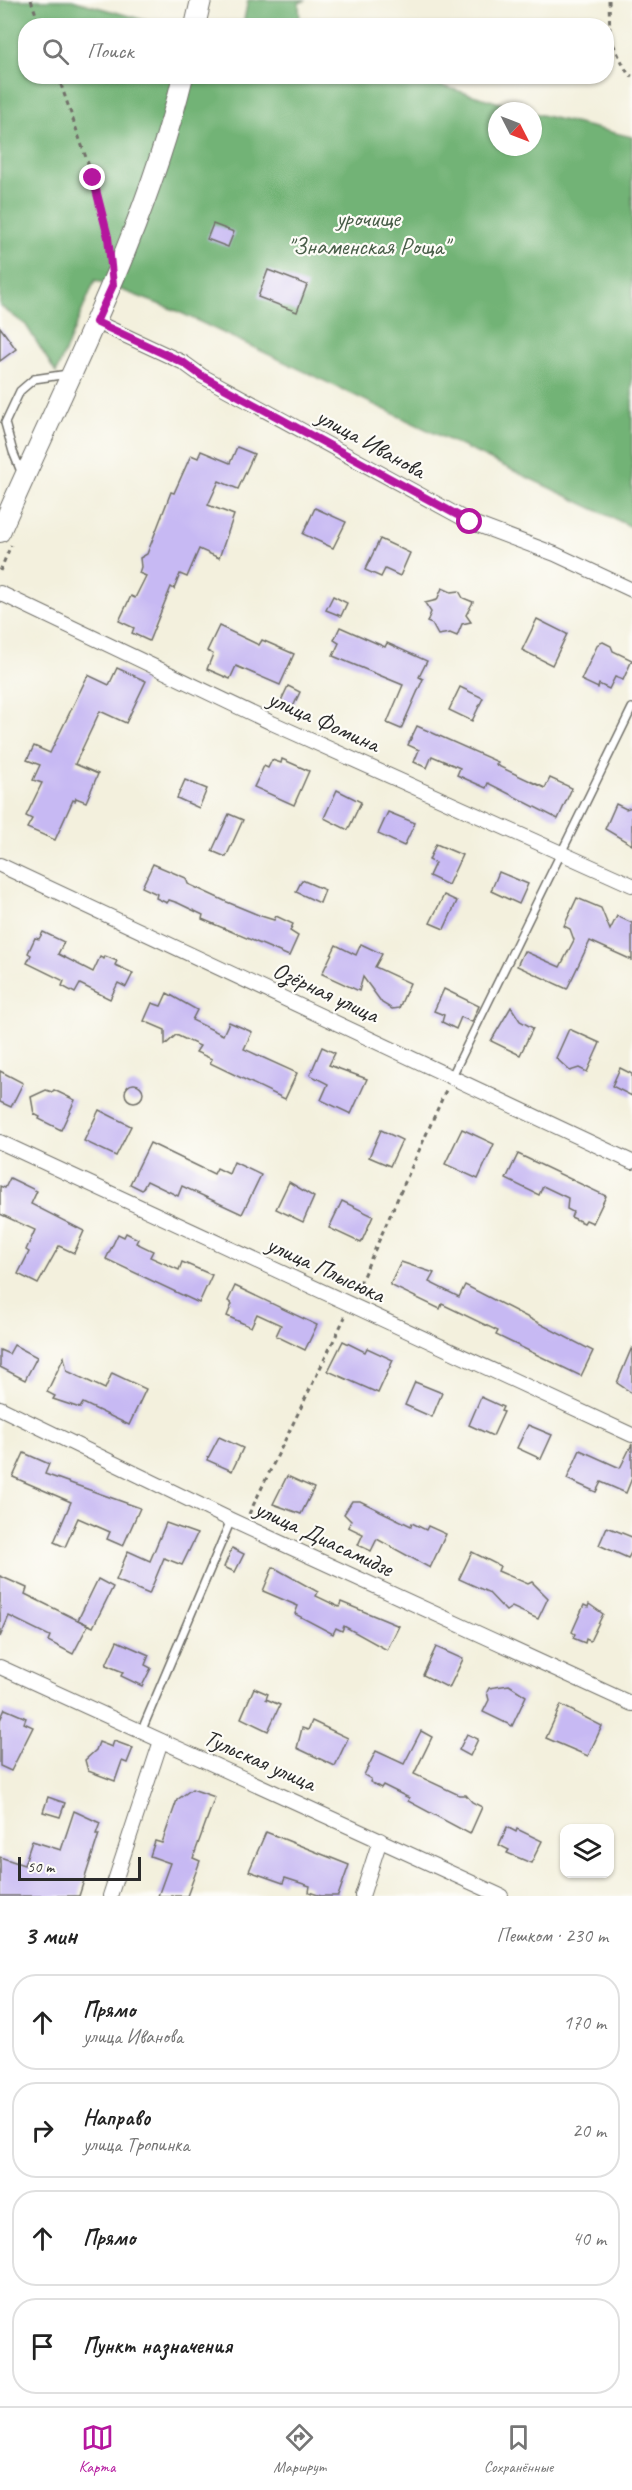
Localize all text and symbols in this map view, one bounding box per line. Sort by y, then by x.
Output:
search box [18,18,614,84]
icon: search [39,35,72,68]
text: Поиск [87,37,133,65]
north arrow [488,102,542,156]
route end [79,164,105,190]
park label: урочище "Знаменская Роща" [287,203,454,261]
street label: улица Иванова [310,400,433,486]
route start [456,508,482,534]
street label: улица Фомина [262,682,386,760]
street label: Озёрная улица [268,955,385,1031]
street label: улица Плысюка [261,1228,391,1310]
street label: улица Диасамидзе [248,1492,400,1584]
street label: Тульская улица [199,1722,322,1799]
map controls [560,1824,614,1878]
button: layers [560,1824,614,1878]
scale bar [18,1854,141,1882]
text: 50 m [27,1857,54,1877]
text: 3 мин [24,1919,77,1952]
text: Пешком · 230 m [496,1923,608,1948]
text: Прямо [83,1996,135,2024]
icon: ahead [26,2006,59,2039]
text: 170 m [563,2010,606,2035]
text: улица Иванова [83,2024,183,2049]
text: Направо [83,2104,150,2132]
icon: right [26,2114,59,2147]
text: 20 m [572,2118,606,2143]
text: улица Тропинка [83,2132,189,2157]
icon: ahead [26,2222,59,2255]
text: Прямо [83,2224,135,2252]
text: 40 m [572,2226,606,2251]
icon: arrive [26,2330,59,2363]
text: Пункт назначения [83,2332,232,2360]
tab: Карта [79,2421,115,2477]
tab: Маршрут [273,2421,326,2477]
tab: Сохранённые [484,2421,553,2477]

